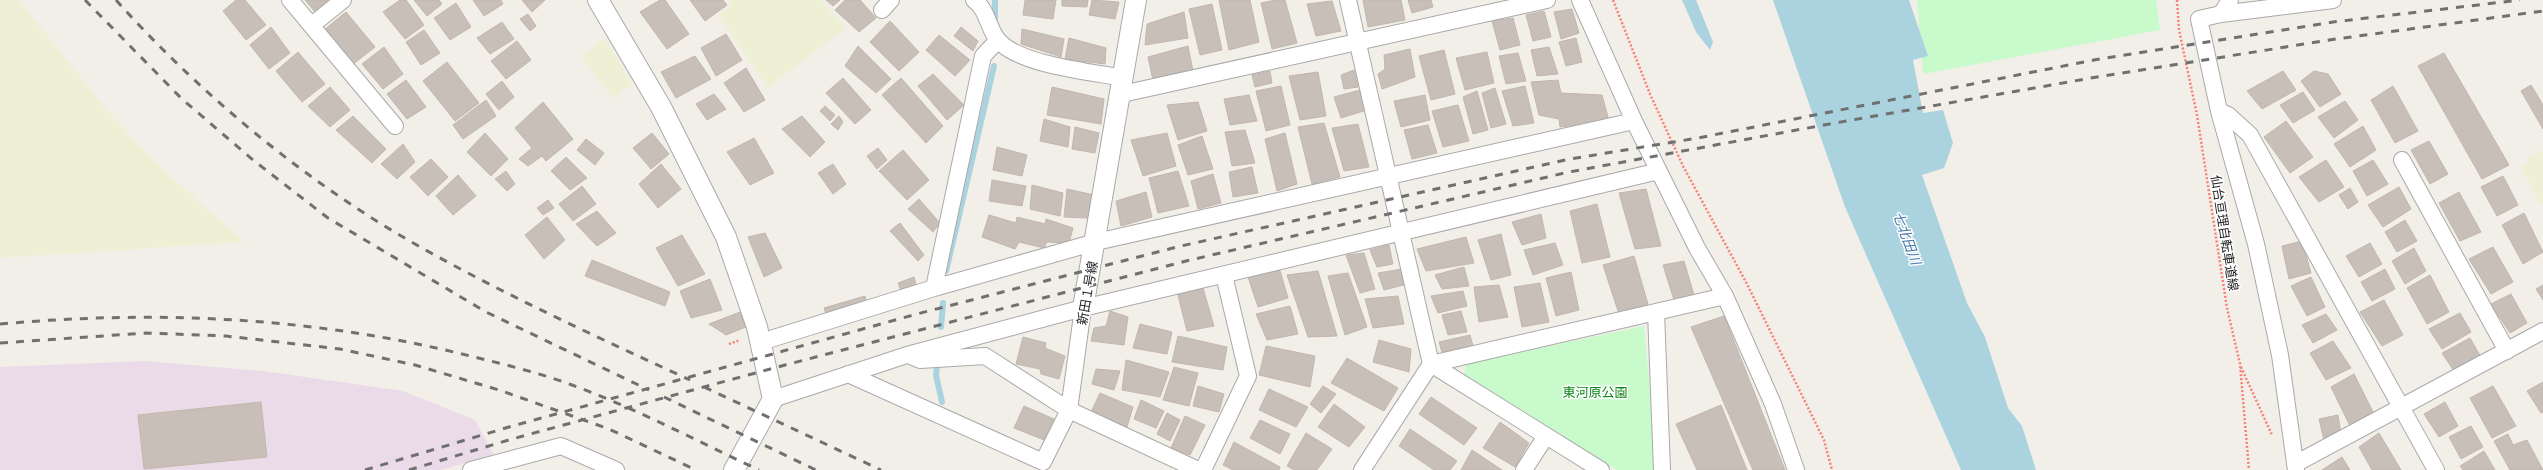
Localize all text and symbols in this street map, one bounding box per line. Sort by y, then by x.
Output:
street label: 仙台亘理自転車道線 [2208,174,2242,292]
water label: 七北田川 [1889,209,1926,269]
street label: 新田１号線 [1073,260,1101,326]
park label: 東河原公園 [1562,384,1628,400]

